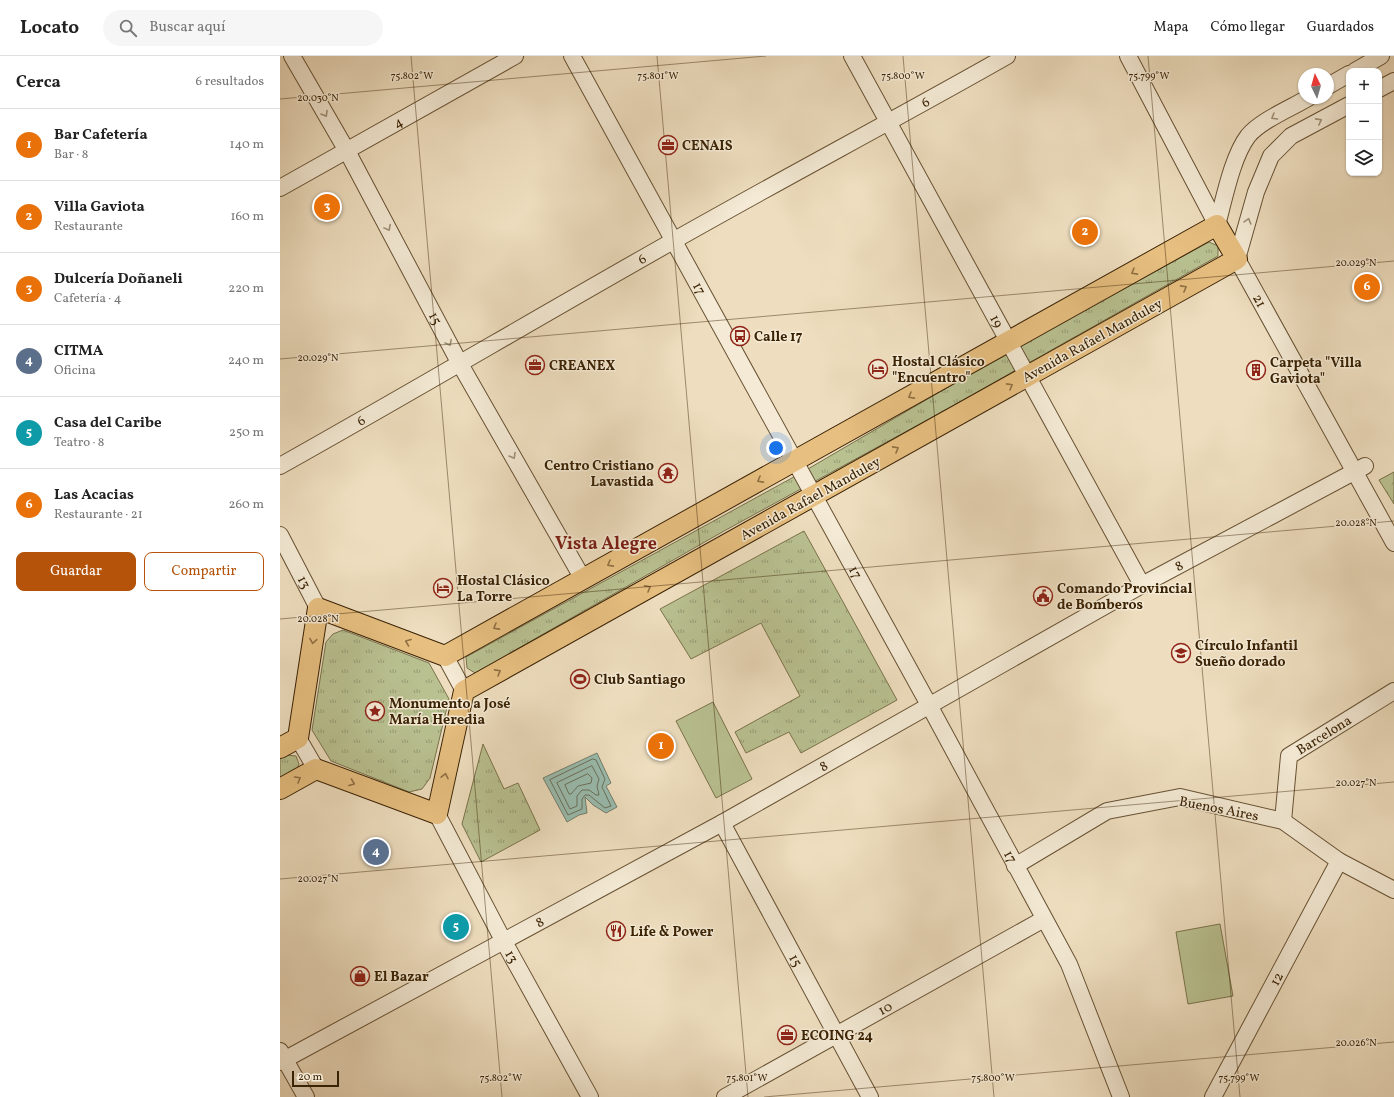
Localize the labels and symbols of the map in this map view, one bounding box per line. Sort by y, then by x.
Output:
north arrow [1298,68,1334,104]
text: 75.802°W [391,69,433,83]
text: 75.801°W [637,69,679,83]
text: 75.800°W [881,69,925,83]
text: 75.799°W [1128,69,1170,83]
text: 20.030°N [297,91,339,105]
street label: 6 [918,93,934,113]
one-way arrow [321,110,328,117]
street label: 4 [390,113,407,134]
one-way arrow [1271,113,1278,120]
one-way arrow [1315,118,1322,125]
office icon: CENAIS [657,134,679,156]
place label: CENAIS [682,137,733,156]
pin: 3 [314,192,340,222]
pin: 2 [1072,217,1098,247]
one-way arrow [1243,218,1252,225]
one-way arrow [383,224,391,231]
street label: 6 [635,250,650,270]
text: 20.029°N [1335,256,1377,270]
one-way arrow [1131,267,1138,274]
pin: 6 [1354,272,1380,302]
street label: 17 [687,279,710,299]
one-way arrow [1180,286,1187,293]
street label: 21 [1247,291,1270,311]
street label: Avenida Rafael Manduley [1019,295,1167,388]
street label: 15 [423,309,446,329]
street label: 19 [984,311,1007,332]
bus stop icon: Calle 17 [729,325,751,347]
place label: Calle 17 [754,328,803,347]
one-way arrow [444,339,452,346]
text: 20.029°N [297,351,339,365]
place label: Hostal Clásico "Encuentro" [892,353,985,388]
office icon: CREANEX [524,354,546,376]
place label: Carpeta "Villa Gaviota" [1270,354,1362,389]
place label: CREANEX [549,357,615,376]
hotel icon: Hostal Clásico "Encuentro" [867,358,889,380]
building icon: Carpeta "Villa Gaviota" [1245,359,1267,381]
one-way arrow [1006,383,1013,391]
one-way arrow [907,392,915,399]
street label: 6 [354,411,370,431]
your location [766,438,786,458]
one-way arrow [892,447,899,454]
one-way arrow [508,452,515,459]
street label: Avenida Rafael Manduley [737,453,885,546]
place label: Centro Cristiano Lavastida [544,457,654,492]
temple icon: Centro Cristiano Lavastida [657,462,679,484]
one-way arrow [757,475,764,483]
text: 20.028°N [1335,516,1377,530]
district label: Vista Alegre [555,532,657,557]
street label: 8 [1172,557,1187,577]
one-way arrow [607,559,614,566]
street label: 17 [843,563,866,583]
place label: Hostal Clásico La Torre [457,572,550,607]
street label: 13 [292,573,314,593]
hotel icon: Hostal Clásico La Torre [432,577,454,599]
place label: Comando Provincial de Bomberos [1057,580,1193,615]
one-way arrow [644,585,652,593]
public building icon: Comando Provincial de Bomberos [1032,585,1054,607]
text: 20.028°N [297,612,339,626]
one-way arrow [493,622,500,630]
place label: Círculo Infantil Sueño dorado [1195,637,1298,672]
one-way arrow [309,638,318,645]
one-way arrow [405,638,412,646]
school or university icon: Círculo Infantil Sueño dorado [1170,642,1192,664]
sports icon: Club Santiago [569,668,591,690]
one-way arrow [494,669,501,677]
place label: Club Santiago [594,671,686,690]
place label: Monumento a José María Heredia [389,695,511,730]
place icon: Monumento a José María Heredia [364,700,386,722]
street label: Barcelona [1293,712,1356,760]
pin: 1 [648,731,674,761]
street label: 8 [816,757,832,777]
one-way arrow [440,773,449,779]
text: 20.027°N [1336,776,1377,790]
one-way arrow [294,777,301,784]
one-way arrow [349,778,356,786]
street label: Buenos Aires [1177,792,1260,826]
pin: 4 [363,837,389,867]
street label: 17 [998,847,1021,867]
text: 20.027°N [298,872,339,886]
pin: 5 [443,912,469,942]
street label: 8 [533,913,548,933]
restaurant icon: Life & Power [605,920,627,942]
place label: Life & Power [630,923,714,942]
street label: 13 [499,947,522,967]
street label: 15 [784,951,806,971]
shop icon: El Bazar [349,965,371,987]
place label: El Bazar [374,968,429,987]
street label: 12 [1266,969,1289,990]
street label: 10 [875,997,896,1021]
office icon: ECOING 24 [776,1024,798,1046]
place label: ECOING 24 [801,1027,873,1046]
text: 20.026°N [1335,1036,1377,1050]
scale bar [292,1069,339,1088]
text: 75.802°W [480,1071,522,1085]
text: 75.801°W [726,1071,768,1085]
text: 75.800°W [971,1071,1015,1085]
text: 75.799°W [1218,1071,1260,1085]

